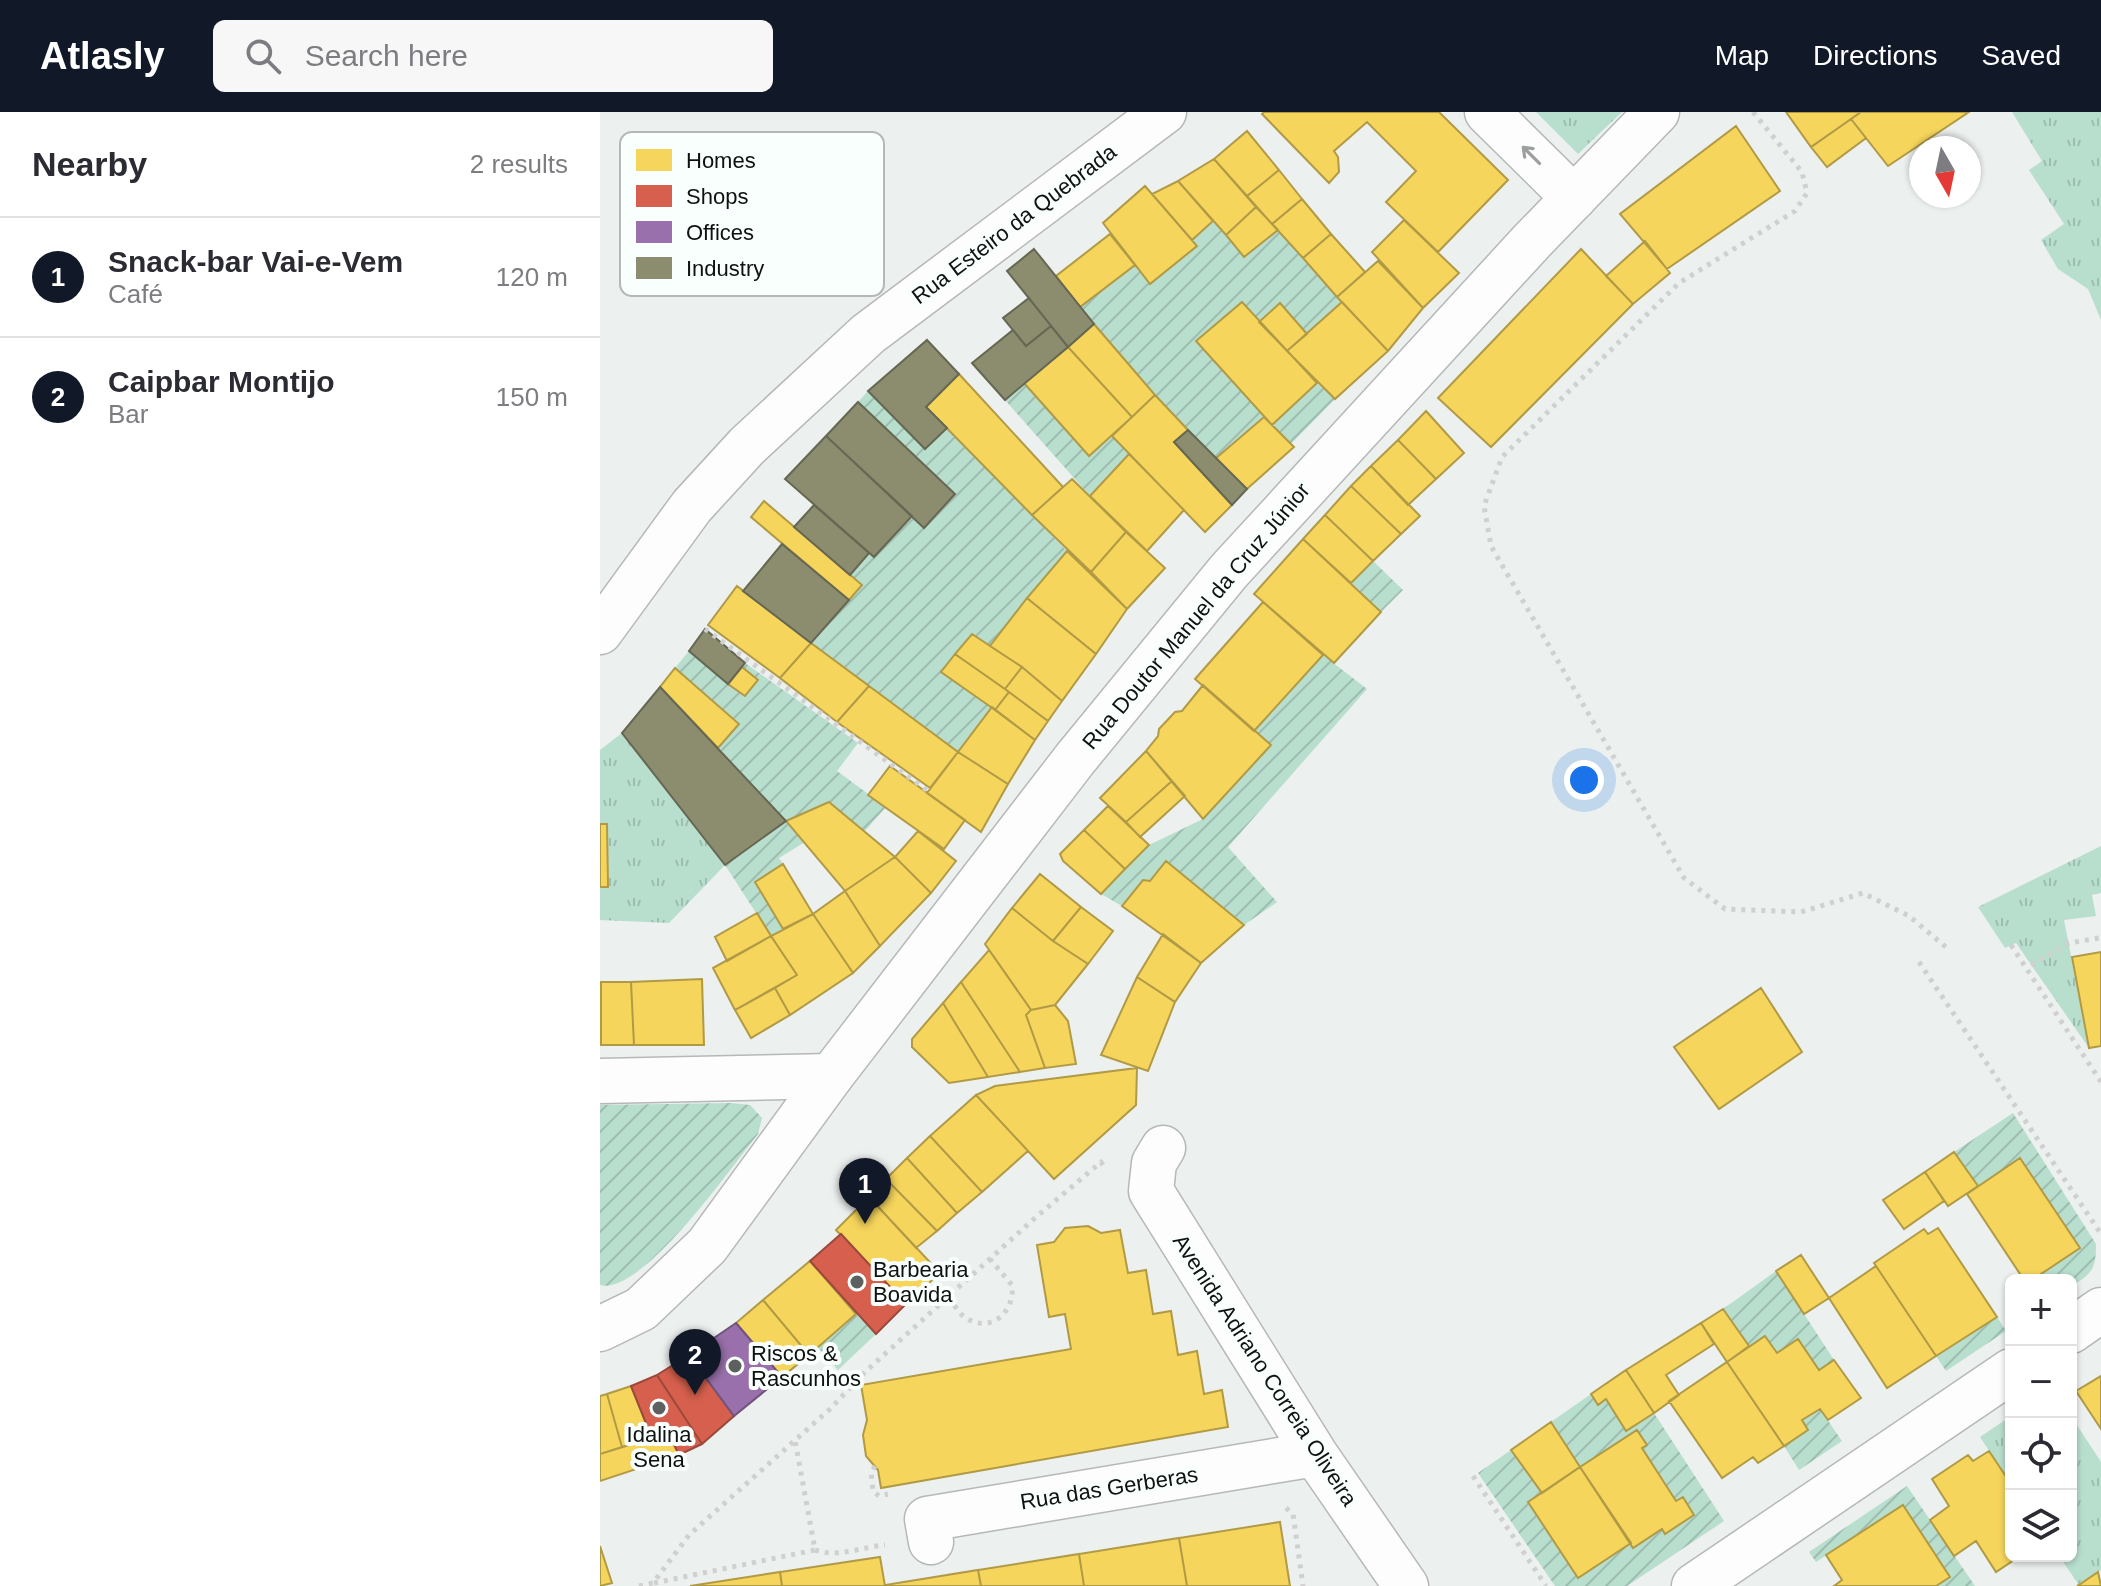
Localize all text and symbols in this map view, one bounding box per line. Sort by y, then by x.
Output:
search box [213,20,773,92]
icon: search [241,34,285,78]
text: Atlasly [40,35,165,77]
text: Search here [305,39,468,72]
text: Map [1715,40,1769,71]
text: Directions [1813,40,1938,71]
text: Saved [1982,40,2061,71]
legend [620,132,884,296]
north arrow [1909,136,1981,208]
street label: Rua Esteiro da Quebrada [907,138,1122,309]
text: Nearby [32,145,147,183]
one-way arrow [1521,145,1540,165]
text: Homes [686,148,756,173]
text: 2 results [470,149,568,179]
text: Shops [686,184,748,209]
text: Offices [686,220,754,245]
text: Snack-bar Vai-e-Vem [108,245,403,278]
text: Industry [686,256,764,281]
text: 1 [51,262,65,292]
text: 120 m [496,262,568,292]
text: Café [108,279,163,309]
text: Caipbar Montijo [108,365,335,398]
text: 2 [51,382,65,412]
text: 150 m [496,382,568,412]
text: Bar [108,399,148,429]
street label: Rua Doutor Manuel da Cruz Júnior [1077,478,1315,754]
your location [1564,760,1604,800]
pin: 1 [839,1158,891,1224]
street label: Avenida Adriano Correia Oliveira [1168,1230,1363,1511]
place label: Barbearia Boavida [873,1257,969,1307]
marker: Barbearia Boavida [848,1273,866,1291]
map controls [2005,1274,2077,1562]
button: + [2005,1274,2077,1346]
pin: 2 [669,1329,721,1395]
place label: Riscos & Rascunhos [751,1341,861,1391]
button: − [2005,1346,2077,1418]
marker: Riscos & Rascunhos [726,1357,744,1375]
marker: Idalina Sena [650,1399,668,1417]
button: locate [2005,1418,2077,1490]
place label: Idalina Sena [627,1422,692,1472]
street label: Rua das Gerberas [1018,1462,1200,1514]
button: layers [2005,1490,2077,1562]

